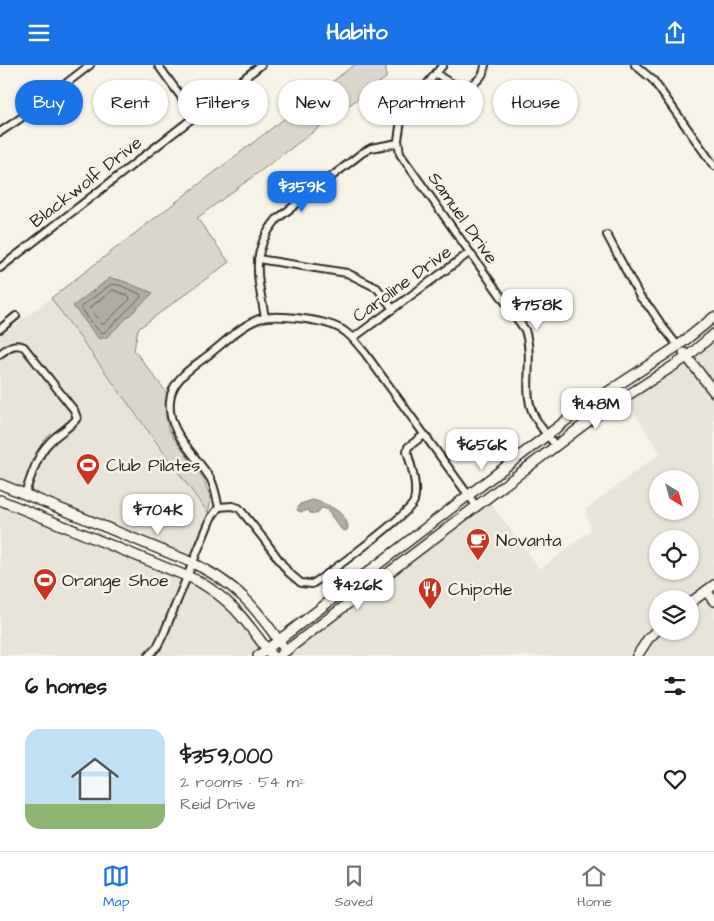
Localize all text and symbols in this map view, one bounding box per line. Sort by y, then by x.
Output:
text: Habito [326,17,388,48]
icon: menu [25,19,53,47]
icon: share [661,19,689,47]
chip: Buy [15,80,83,125]
chip: Rent [93,80,168,125]
chip: Filters [178,80,268,125]
chip: New [278,80,349,125]
chip: Apartment [359,80,483,125]
chip: House [493,80,578,125]
street label: Blackwolf Drive [25,130,147,234]
street label: Samuel Drive [422,167,504,269]
pin: $359K [267,171,337,213]
text: $359K [278,176,326,198]
street label: Caroline Drive [347,239,457,328]
pin: $758K [502,289,572,331]
text: $758K [512,294,562,316]
pin: $1.48M [555,387,637,430]
text: $1.48M [572,393,620,415]
pin: $656K [447,429,517,471]
text: $656K [457,434,507,456]
sports icon: Club Pilates [75,452,101,486]
place label: Club Pilates [106,453,200,478]
north arrow [649,470,699,520]
map controls [649,470,699,640]
pin: $704K [123,493,193,536]
text: $704K [133,499,183,521]
cafe icon: Novanta [465,527,491,561]
place label: Novanta [496,528,561,553]
button: locate [649,530,699,580]
sports icon: Orange Shoe [32,567,58,601]
place label: Orange Shoe [62,568,169,594]
pin: $426K [323,569,393,611]
text: $426K [334,574,382,596]
restaurant icon: Chipotle [417,576,443,610]
place label: Chipotle [448,577,513,602]
button: layers [649,590,699,640]
text: 6 homes [25,672,107,701]
icon: filters [661,672,689,700]
text: $359,000 [180,742,273,771]
icon: home [65,749,125,809]
icon: heart [661,765,689,793]
text: 2 rooms · 54 m² [180,771,305,793]
text: Reid Drive [180,793,256,815]
tab: Map [102,862,130,912]
tab: Saved [335,862,373,912]
tab: Home [577,862,612,912]

